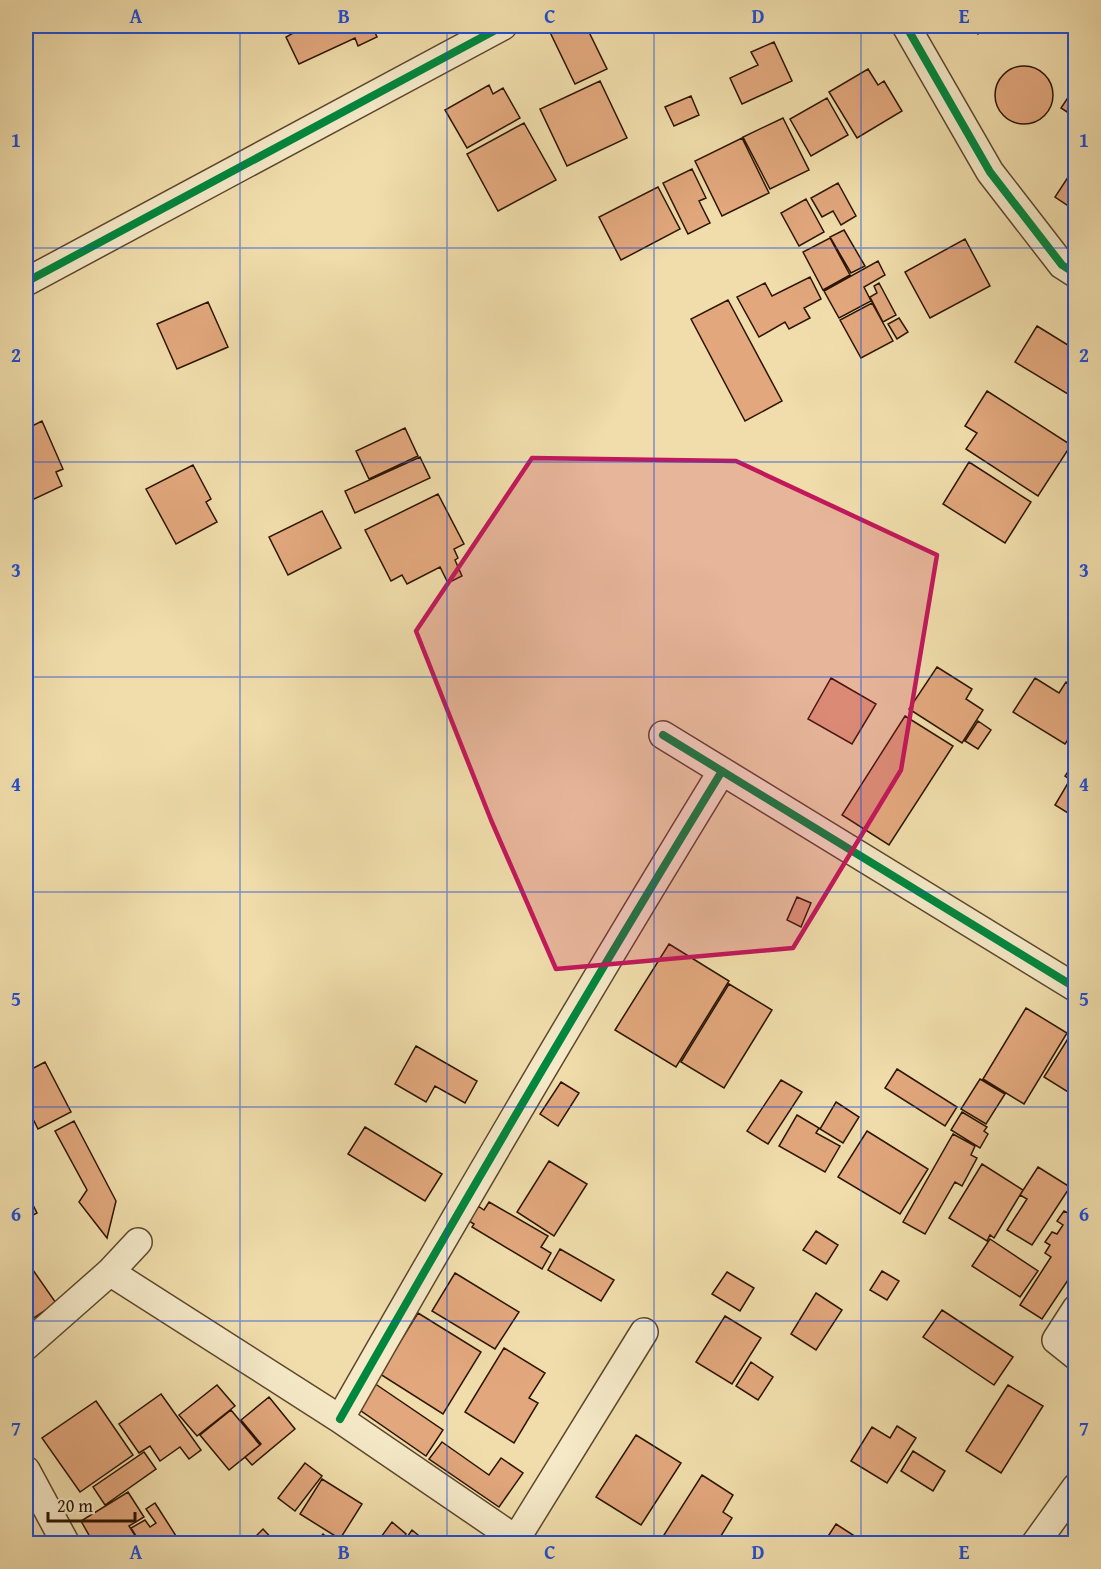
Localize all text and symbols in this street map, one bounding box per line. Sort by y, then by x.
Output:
text: A [130,1,143,30]
text: B [338,1,350,30]
text: C [544,1,556,30]
text: D [751,1,765,30]
text: E [959,1,970,30]
text: 1 [11,125,21,154]
text: 1 [1079,125,1089,154]
text: 2 [11,340,21,369]
text: 2 [1079,340,1089,369]
text: 3 [11,555,21,584]
text: 3 [1079,555,1089,584]
text: 4 [11,769,21,798]
text: 4 [1079,769,1089,798]
text: 5 [11,984,21,1013]
text: 5 [1079,984,1089,1013]
text: 6 [11,1199,21,1228]
text: 6 [1079,1199,1089,1228]
text: 7 [11,1413,21,1442]
text: 7 [1079,1413,1089,1442]
scale bar [48,1485,135,1523]
text: 20 m [57,1492,93,1519]
text: A [130,1537,143,1566]
text: B [338,1537,350,1566]
text: C [544,1537,556,1566]
text: D [751,1537,765,1566]
text: E [959,1537,970,1566]

